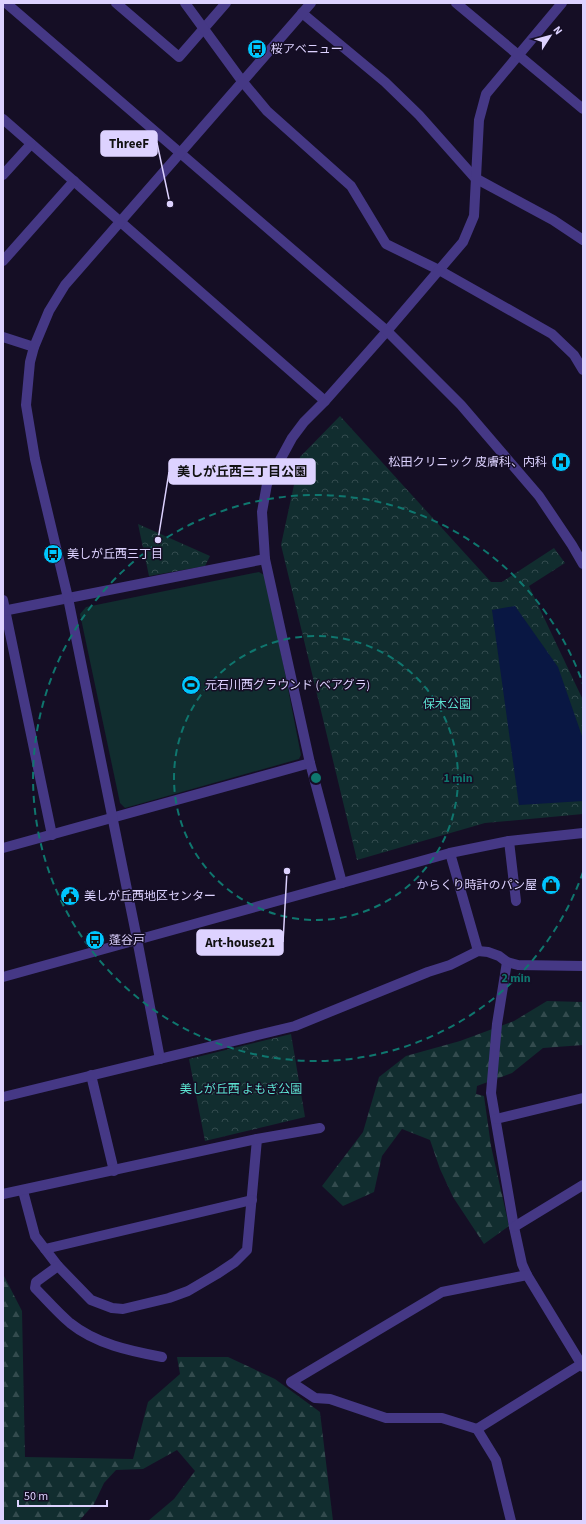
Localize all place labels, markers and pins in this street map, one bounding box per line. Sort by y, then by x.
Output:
bus stop icon: 桜アベニュー [246,38,268,60]
place label: 桜アベニュー [271,41,343,58]
callout: ThreeF [101,131,157,156]
hospital icon: 松田クリニック 皮膚科、内科 [550,451,572,473]
place label: 松田クリニック 皮膚科、内科 [389,454,547,471]
callout: 美しが丘西三丁目公園 [169,459,315,484]
bus stop icon: 美しが丘西三丁目 [42,543,64,565]
place label: 美しが丘西三丁目 [67,546,163,563]
sports icon: 元石川西グラウンド (ベアグラ) [180,674,202,696]
place label: 元石川西グラウンド (ベアグラ) [205,677,370,694]
centre of rings [309,771,323,785]
shop icon: からくり時計のパン屋 [540,874,562,896]
place label: からくり時計のパン屋 [416,877,537,894]
public building icon: 美しが丘西地区センター [59,885,81,907]
place label: 美しが丘西地区センター [84,888,216,905]
bus stop icon: 蓬谷戸 [84,929,106,951]
callout: Art-house21 [197,930,283,955]
place label: 蓬谷戸 [109,932,145,949]

